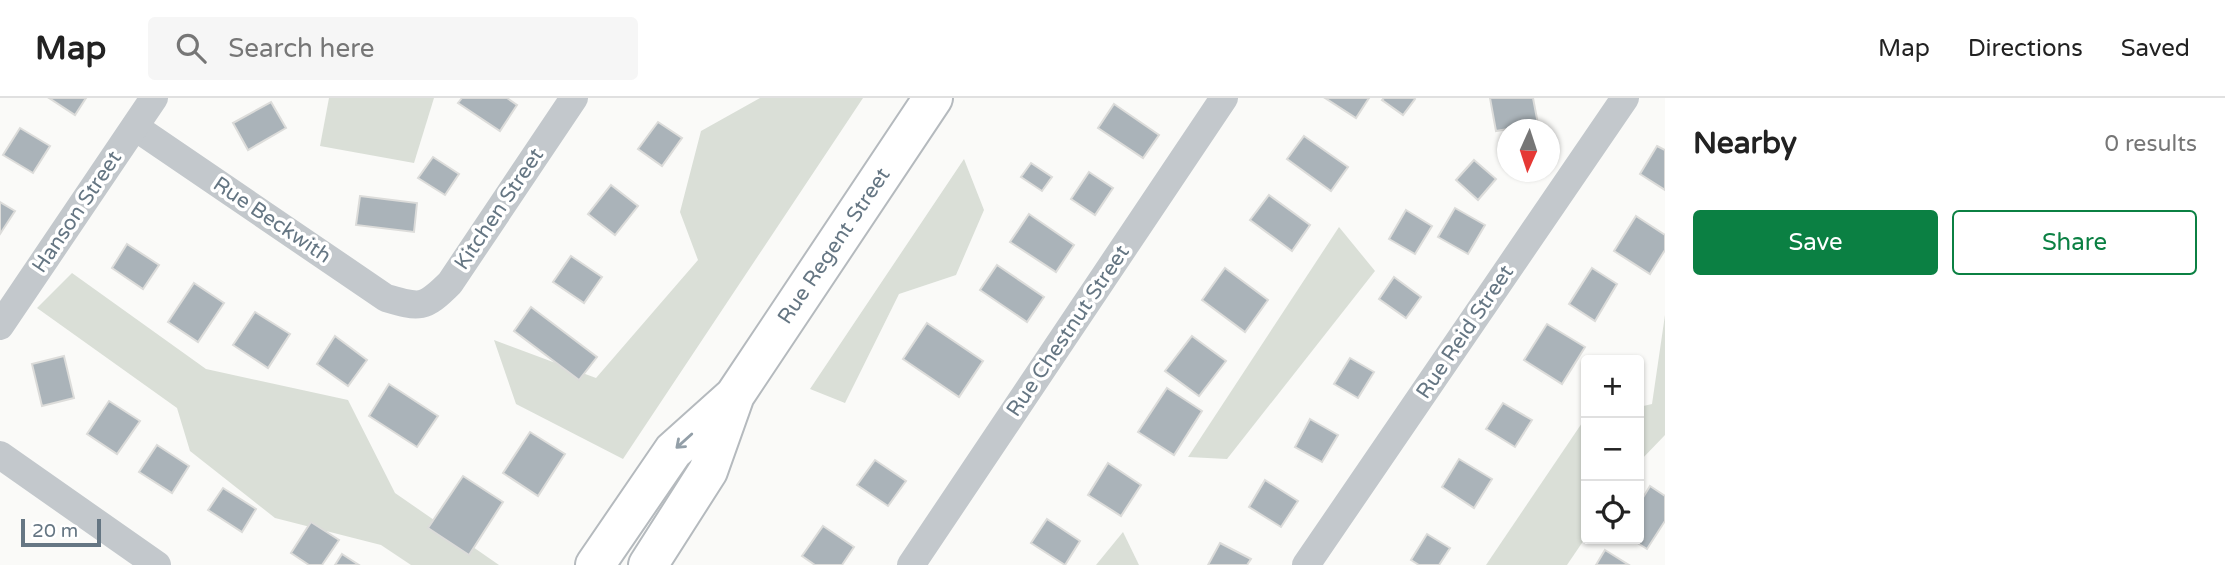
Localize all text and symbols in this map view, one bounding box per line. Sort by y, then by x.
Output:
search box [148,17,638,80]
text: Map [35,29,106,68]
icon: search [172,29,210,67]
text: Search here [228,33,374,64]
text: Map [1878,34,1930,63]
text: Directions [1968,34,2083,63]
text: Saved [2121,34,2190,63]
north arrow [1497,119,1560,182]
text: Nearby [1693,125,1797,162]
text: 0 results [2104,130,2197,158]
street label: Kitchen Street [449,143,549,275]
street label: Hanson Street [27,146,127,278]
street label: Rue Regent Street [772,163,896,329]
street label: Rue Beckwith [208,171,336,269]
button: Save [1693,210,1938,275]
button: Share [1952,210,2197,275]
street label: Rue Chestnut Street [1001,241,1135,421]
street label: Rue Reid Street [1411,260,1519,404]
map controls [1581,355,1644,544]
button: + [1581,355,1644,418]
button: − [1581,418,1644,481]
one-way arrow [676,432,693,449]
button: locate [1581,481,1644,544]
scale bar [21,516,102,548]
text: 20 m [32,520,78,542]

